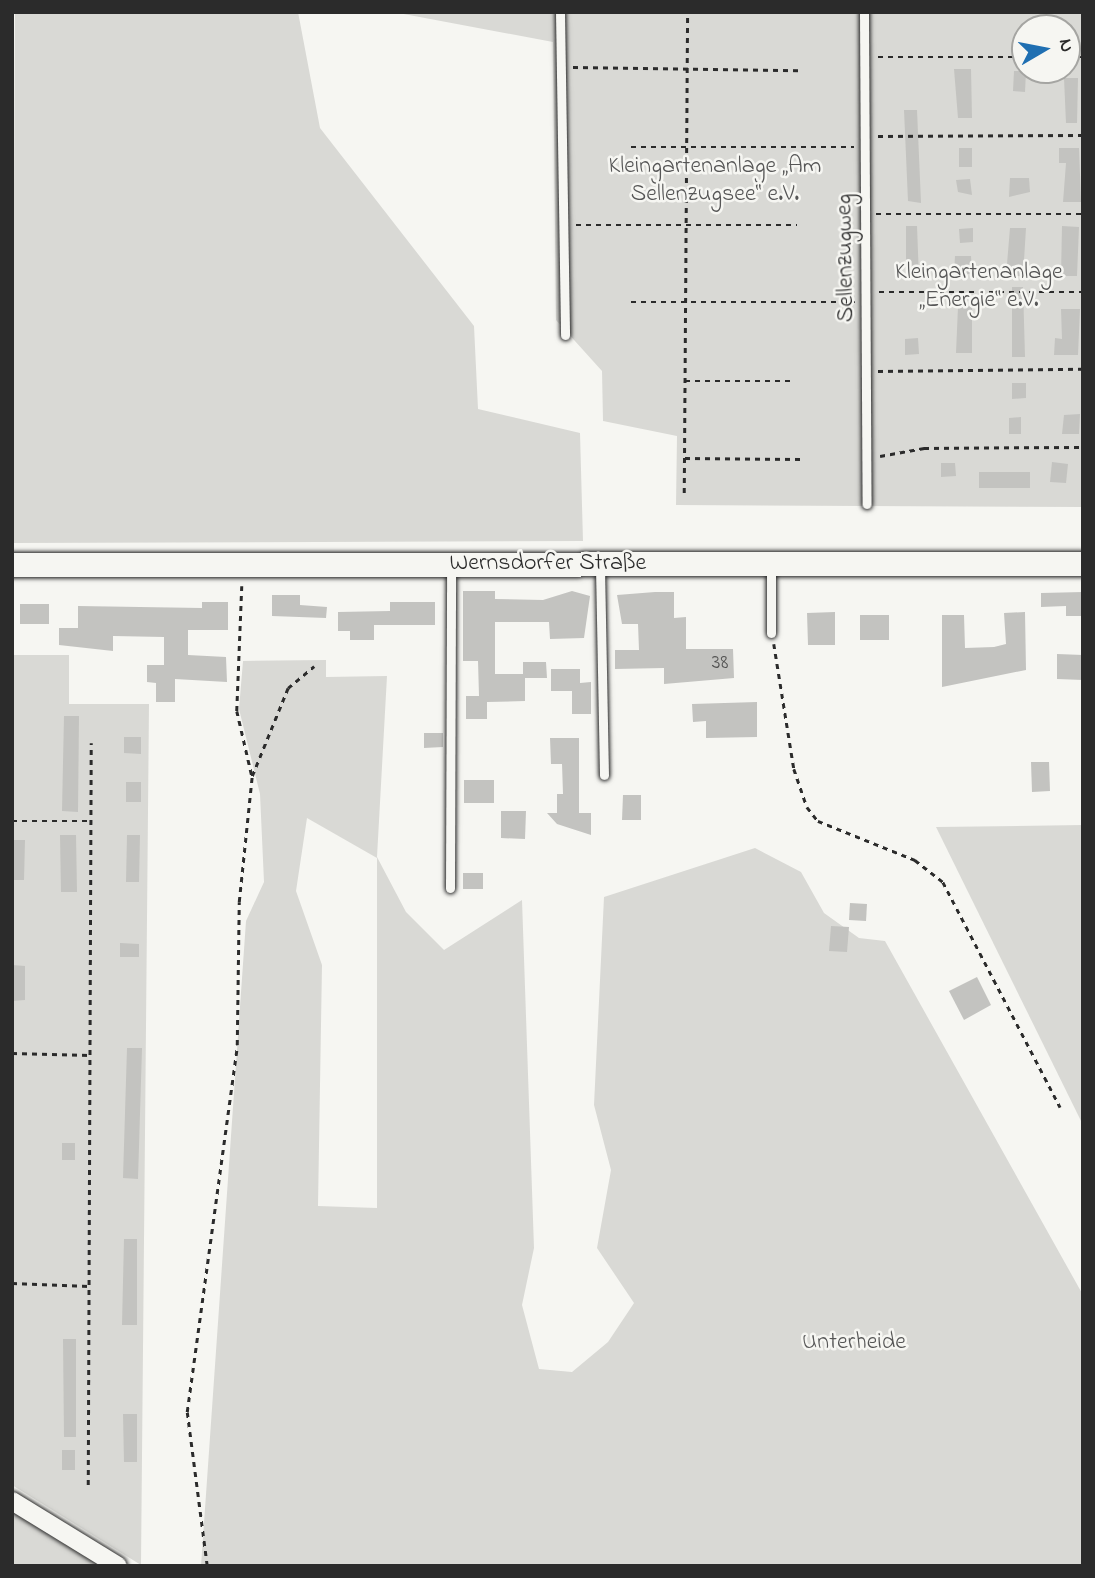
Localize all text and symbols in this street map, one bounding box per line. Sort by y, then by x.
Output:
north arrow [1011,14,1081,84]
text: N [1051,37,1080,54]
park label: Kleingartenanlage „Am Sellenzugsee“ e.V. [609,153,821,209]
street label: Sellenzugweg [830,193,862,323]
park label: Kleingartenanlage „Energie“ e.V. [895,259,1063,315]
street label: Wernsdorfer Straße [450,550,646,578]
house number: 38 [712,650,728,676]
park label: Unterheide [802,1329,906,1357]

